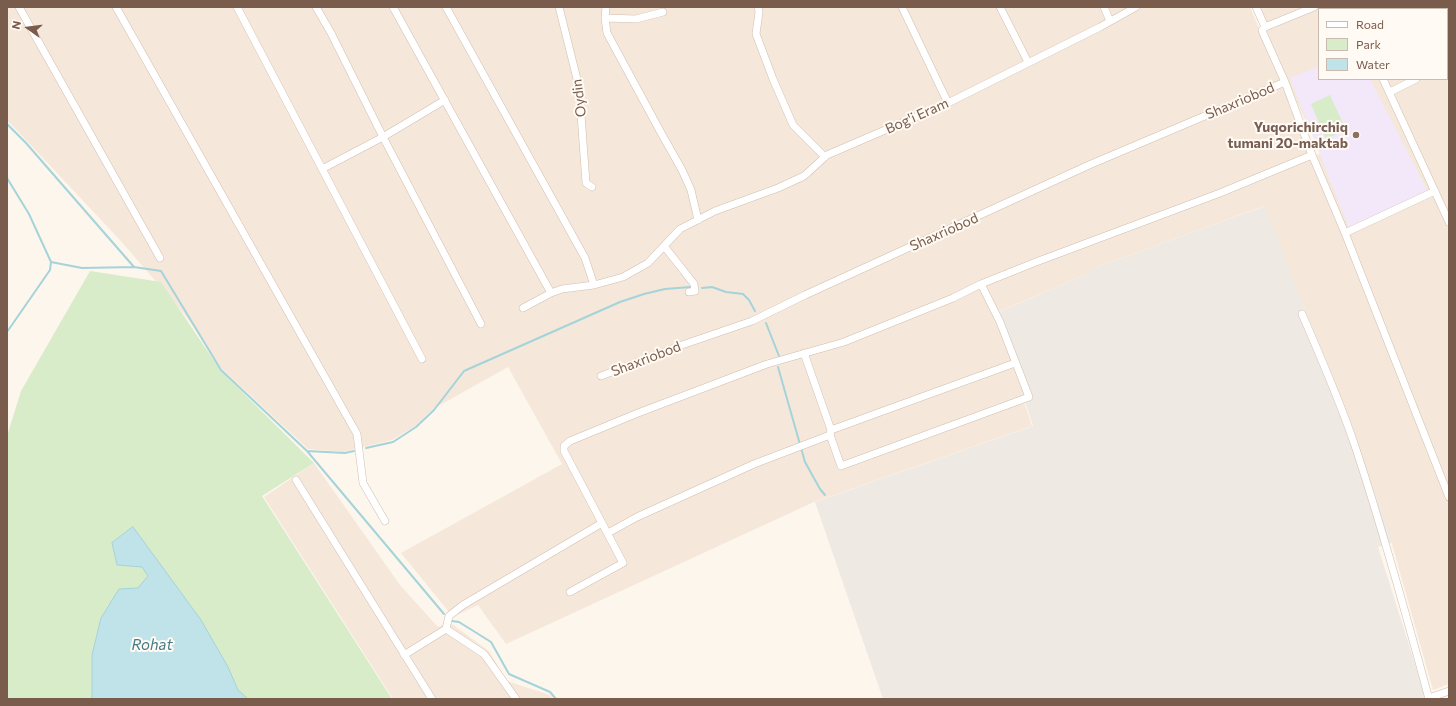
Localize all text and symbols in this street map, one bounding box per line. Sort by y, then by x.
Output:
north arrow [8,8,48,48]
legend [1318,8,1448,80]
text: Road [1356,17,1384,31]
text: N [9,19,23,31]
text: Park [1356,37,1381,51]
text: Water [1356,57,1390,71]
street label: Oydin [568,78,590,118]
street label: Shaxriobod [1203,79,1277,123]
street label: Bog'i Eram [883,95,951,137]
place label: Yuqorichirchiq tumani 20-maktab [1227,119,1348,152]
marker: Yuqorichirchiq tumani 20-maktab [1351,130,1361,140]
street label: Shaxriobod [907,209,981,255]
street label: Shaxriobod [609,338,683,380]
water label: Rohat [131,636,173,654]

